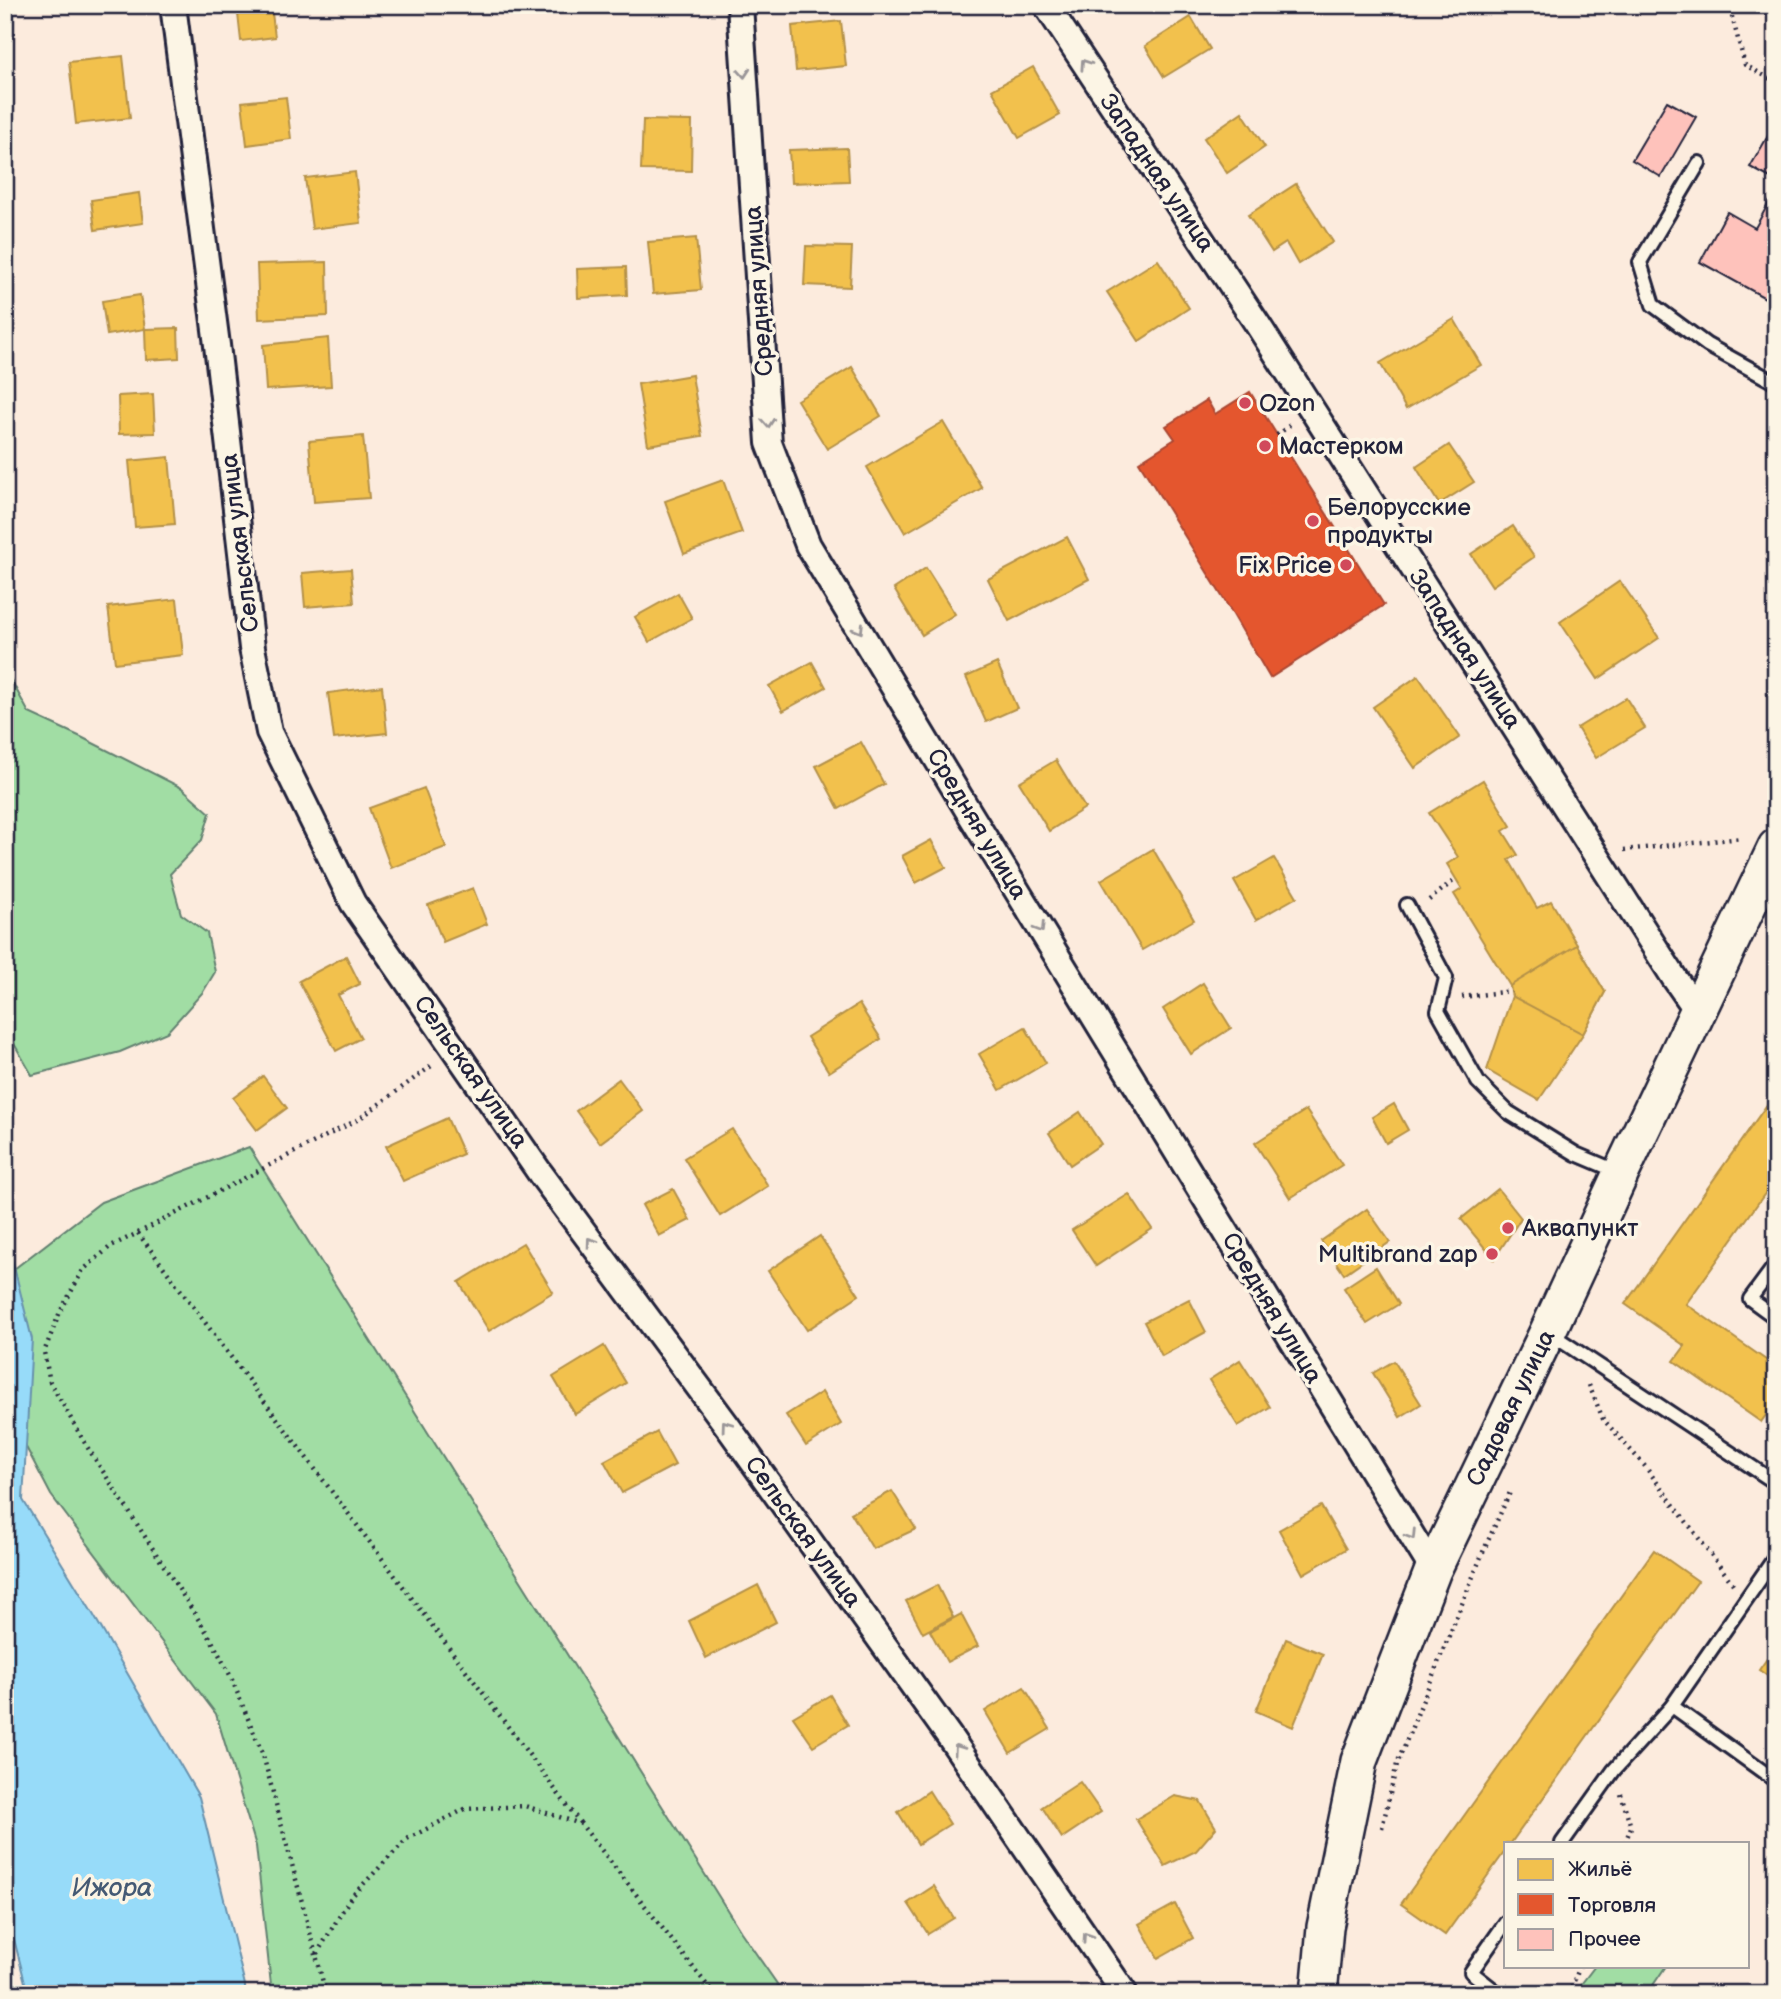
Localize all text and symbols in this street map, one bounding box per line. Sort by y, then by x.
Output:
one-way arrow [1080,58,1093,71]
one-way arrow [736,68,751,79]
street label: Западная улица [1093,88,1221,258]
street label: Средняя улица [739,205,779,377]
place label: Ozon [1259,389,1315,418]
marker: Ozon [1237,395,1253,411]
one-way arrow [760,417,775,428]
place label: Мастерком [1279,432,1404,461]
marker: Мастерком [1257,438,1273,454]
street label: Сельская улица [215,452,265,634]
place label: Белорусские продукты [1327,493,1471,550]
marker: Белорусские продукты [1305,513,1321,529]
place label: Fix Price [1238,551,1332,580]
marker: Fix Price [1338,557,1354,573]
street label: Западная улица [1402,564,1528,734]
one-way arrow [850,621,863,634]
street label: Средняя улица [921,743,1033,905]
one-way arrow [1032,921,1045,934]
street label: Сельская улица [408,990,534,1154]
place label: Аквапункт [1521,1214,1639,1243]
marker: Аквапункт [1500,1220,1516,1236]
street label: Средняя улица [1216,1227,1328,1389]
one-way arrow [587,1237,600,1249]
place label: Multibrand zap [1318,1240,1478,1269]
marker: Multibrand zap [1484,1246,1500,1262]
street label: Садовая улица [1461,1325,1561,1491]
one-way arrow [722,1420,735,1433]
street label: Сельская улица [738,1451,868,1613]
one-way arrow [1403,1527,1416,1540]
one-way arrow [954,1744,966,1757]
legend [1504,1842,1750,1968]
text: Жильё [1568,1857,1632,1882]
water label: Ижора [72,1873,152,1904]
text: Торговля [1568,1893,1656,1918]
text: Прочее [1568,1927,1641,1952]
one-way arrow [1083,1932,1095,1945]

